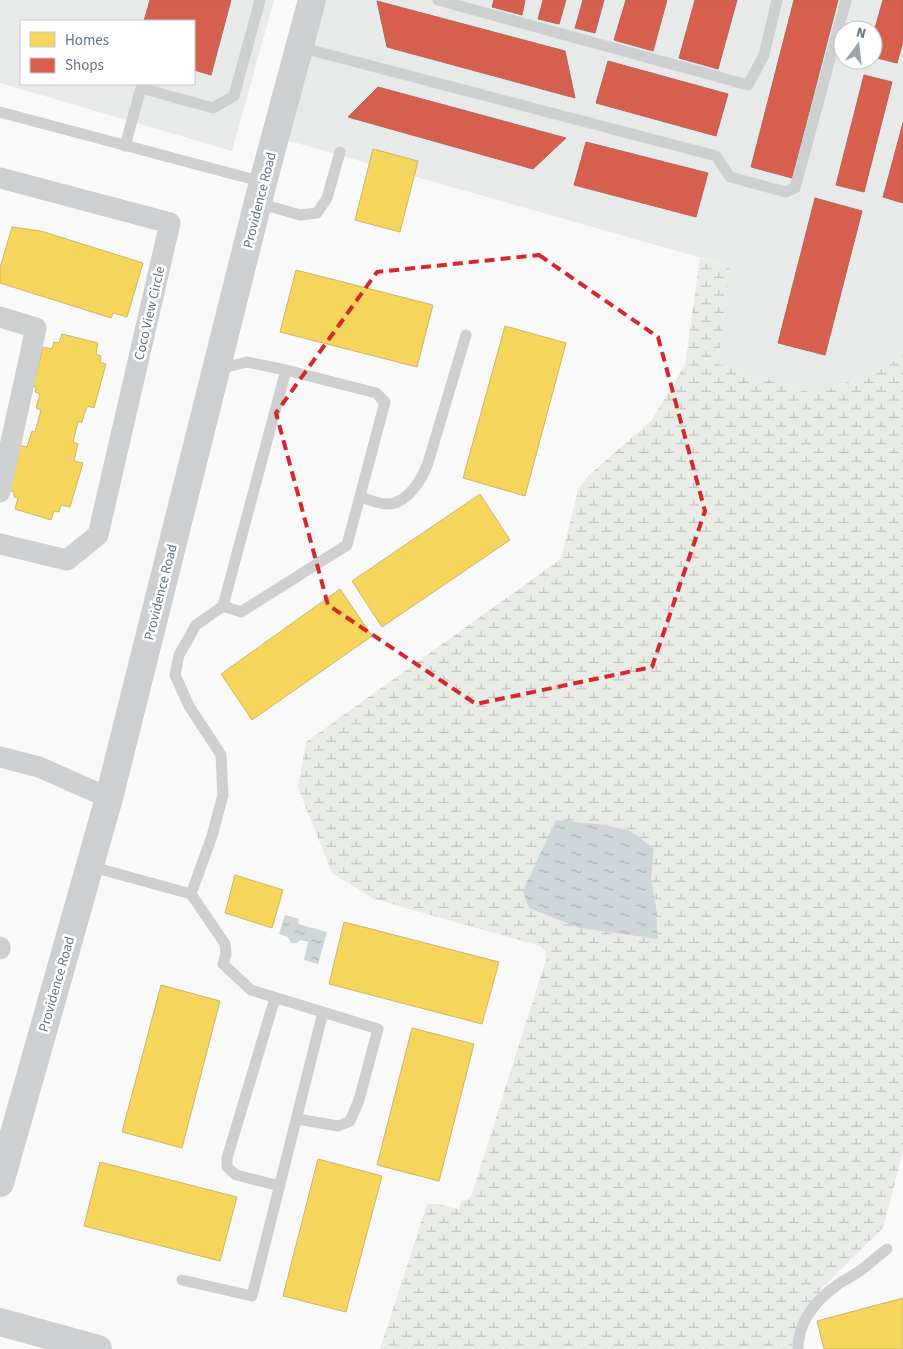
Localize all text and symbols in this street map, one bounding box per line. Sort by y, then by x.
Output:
legend [20,20,195,85]
north arrow [833,20,883,70]
text: N [854,23,868,44]
text: Homes [65,30,109,51]
text: Shops [65,55,104,76]
street label: Providence Road [238,150,282,250]
street label: Coco View Circle [129,264,170,362]
street label: Providence Road [139,542,183,642]
street label: Providence Road [34,934,80,1034]

